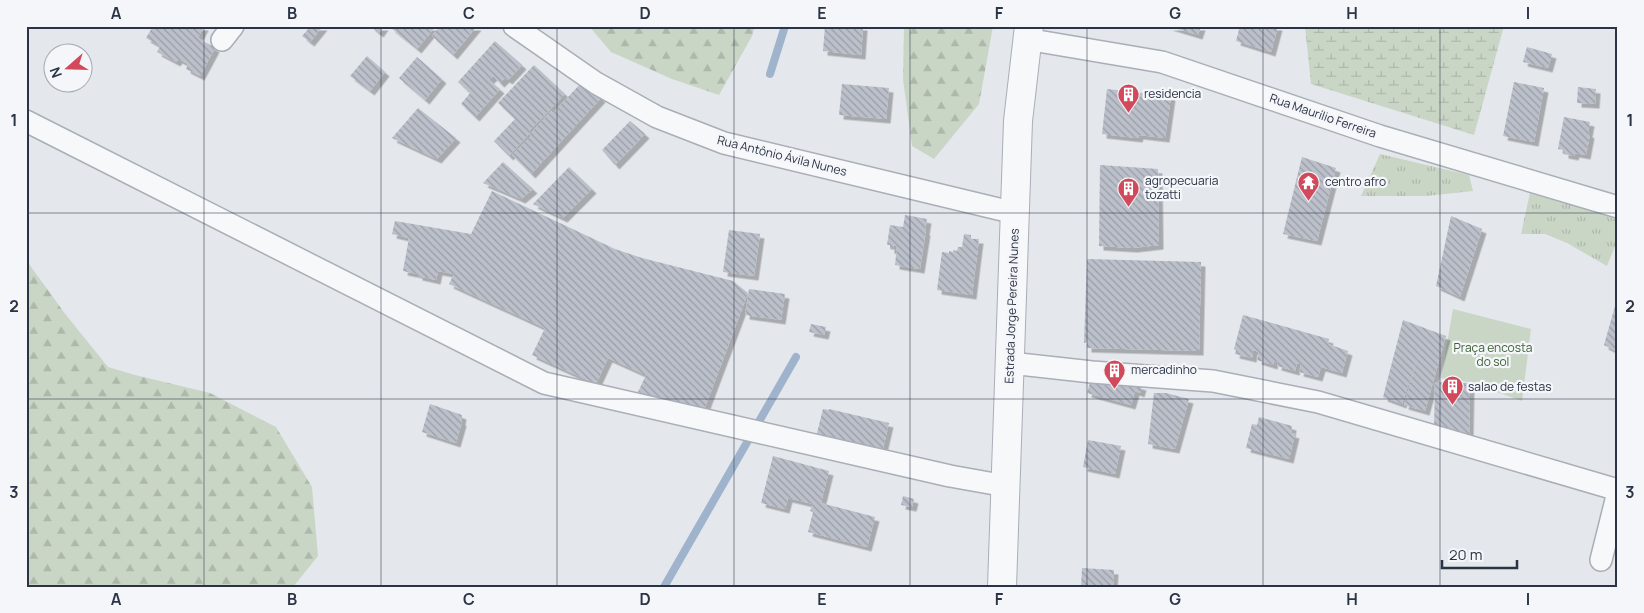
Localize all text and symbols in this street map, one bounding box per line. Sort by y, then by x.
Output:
text: A [111,2,122,24]
text: B [287,2,297,24]
text: C [463,2,475,24]
text: D [639,2,651,24]
text: E [817,2,827,24]
text: F [995,2,1004,24]
text: G [1169,2,1181,24]
text: H [1346,2,1358,24]
text: I [1526,2,1530,24]
north arrow [42,42,92,92]
text: N [45,65,66,81]
building icon: residencia [1116,82,1140,113]
place label: residencia [1144,85,1201,102]
street label: Rua Maurílio Ferreira [1268,89,1379,142]
text: 1 [10,109,18,131]
text: 1 [1626,109,1634,131]
street label: Rua Antônio Ávila Nunes [715,131,849,180]
temple icon: centro afro [1297,170,1321,201]
place label: agropecuaria tozatti [1145,172,1218,203]
place label: centro afro [1325,173,1386,190]
building icon: agropecuaria tozatti [1117,176,1141,207]
street label: Estrada Jorge Pereira Nunes [1000,228,1023,384]
text: 2 [9,295,19,317]
text: 2 [1625,295,1635,317]
park label: Praça encosta do sol [1454,339,1532,370]
building icon: mercadinho [1103,358,1127,389]
place label: mercadinho [1131,361,1197,378]
building icon: salao de festas [1440,375,1464,406]
place label: salao de festas [1468,378,1552,395]
text: 3 [9,481,19,503]
text: 3 [1625,481,1635,503]
scale bar [1442,538,1516,570]
text: 20 m [1449,544,1482,565]
text: A [111,588,122,610]
text: B [287,588,297,610]
text: C [463,588,475,610]
text: D [639,588,651,610]
text: E [817,588,827,610]
text: F [995,588,1004,610]
text: G [1169,588,1181,610]
text: H [1346,588,1358,610]
text: I [1526,588,1530,610]

